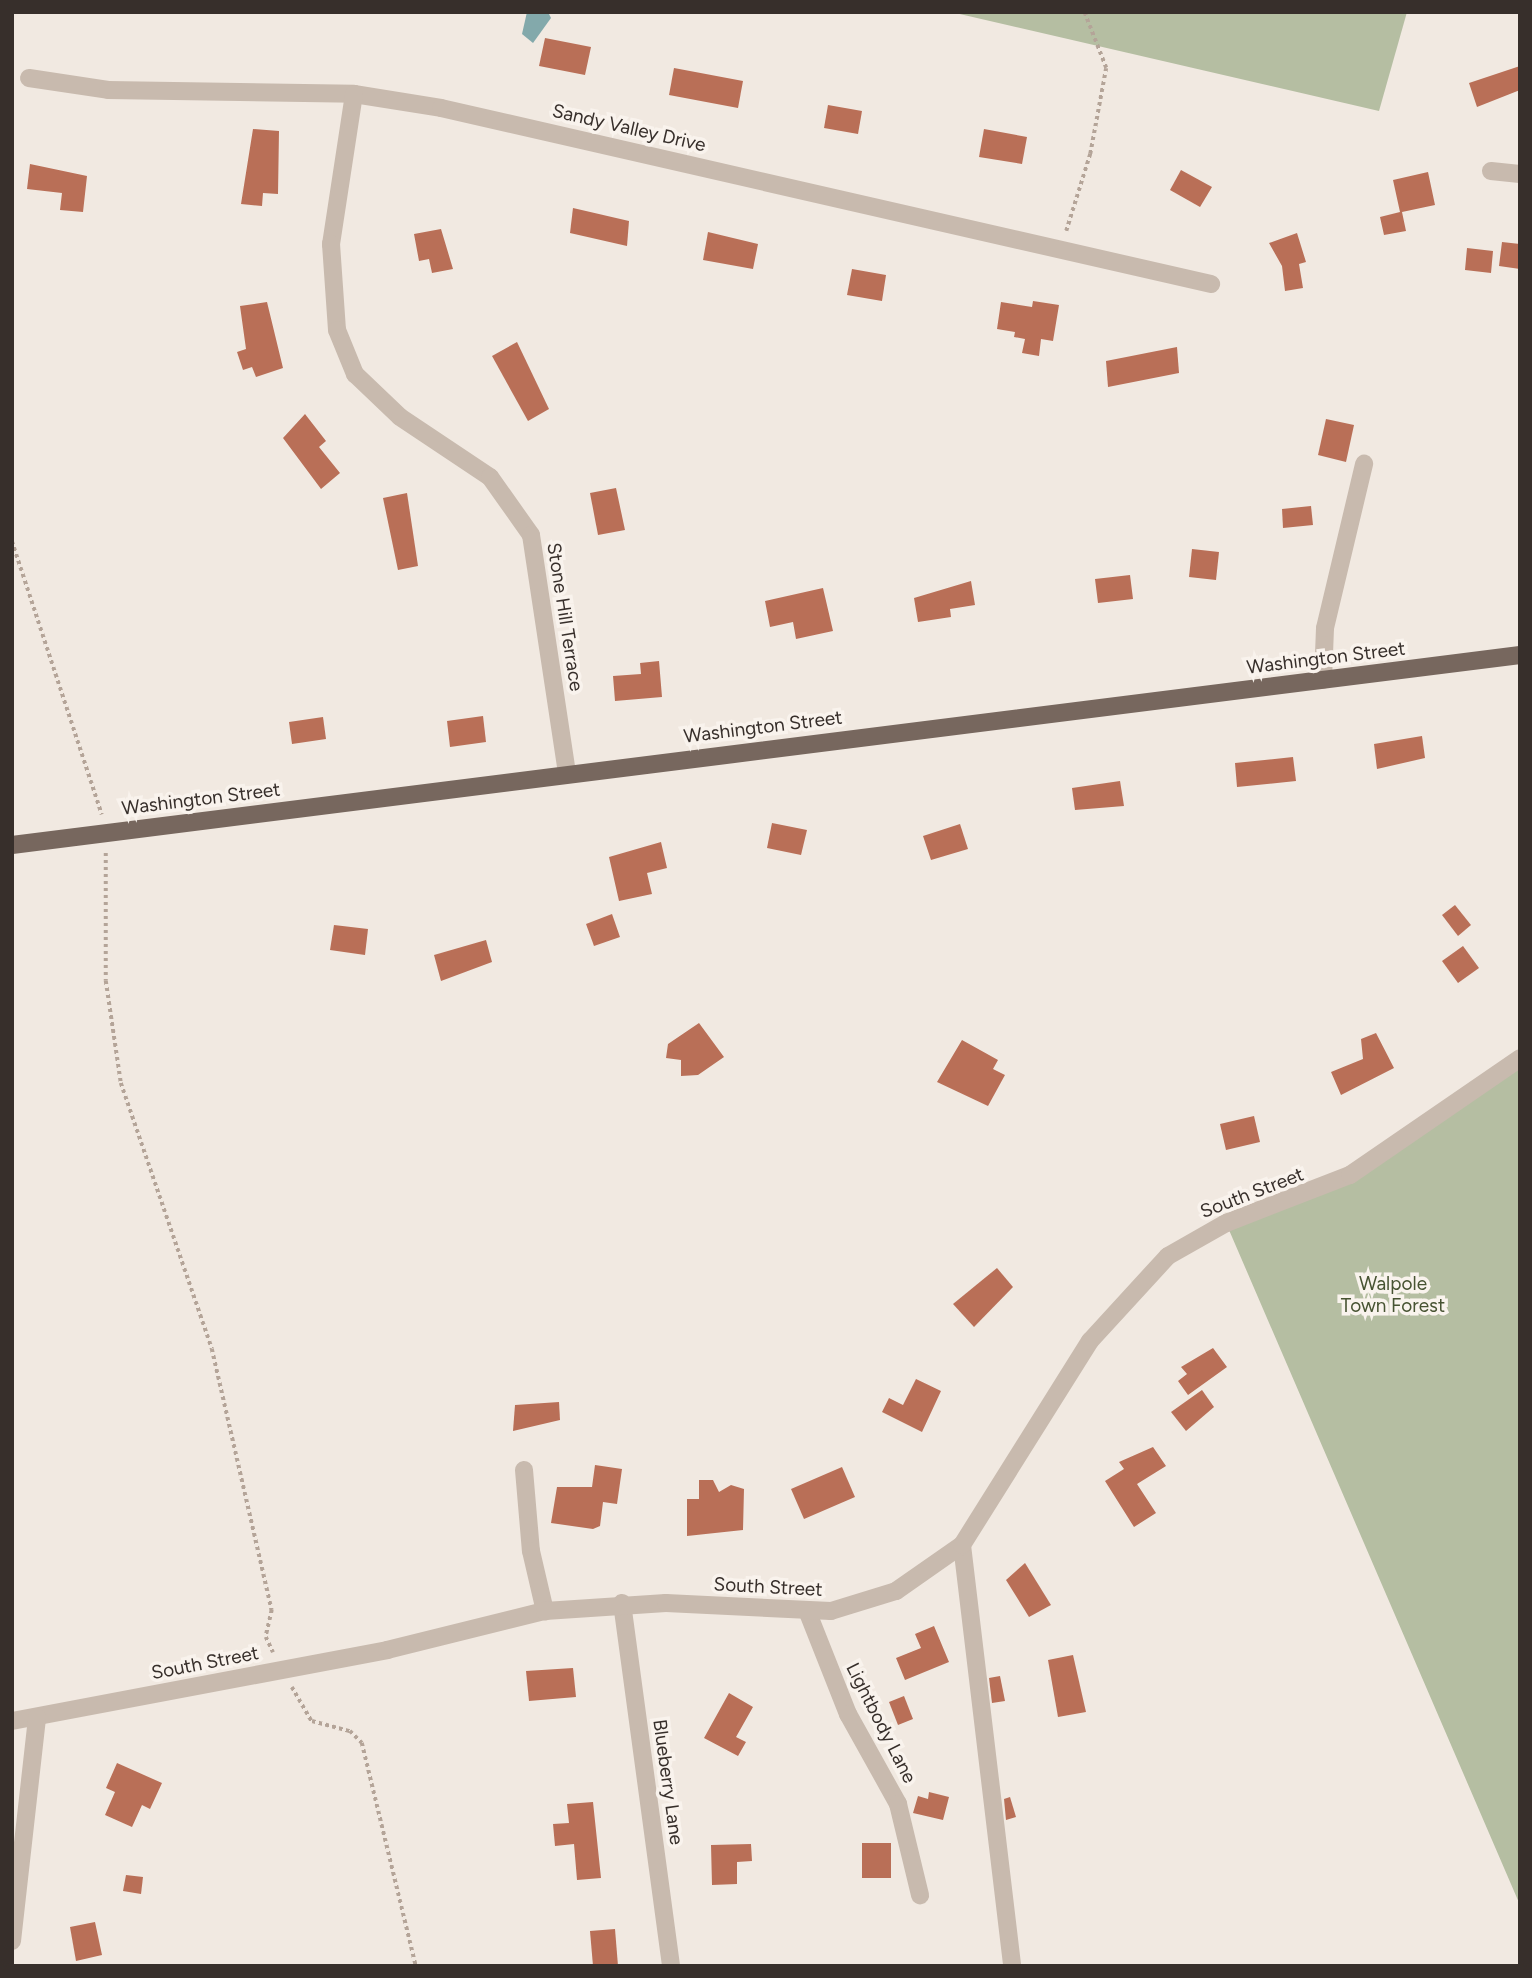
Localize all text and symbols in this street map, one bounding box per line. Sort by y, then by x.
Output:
street label: Sandy Valley Drive [550,99,708,157]
street label: Stone Hill Terrace [542,541,588,693]
street label: Washington Street [1245,637,1407,679]
street label: Washington Street [682,706,844,748]
street label: Washington Street [120,778,282,820]
street label: South Street [1197,1163,1307,1223]
park label: Walpole Town Forest [1341,1273,1445,1317]
street label: South Street [713,1573,823,1601]
street label: South Street [149,1641,261,1685]
street label: Lightbody Lane [841,1659,921,1787]
street label: Blueberry Lane [648,1718,688,1846]

